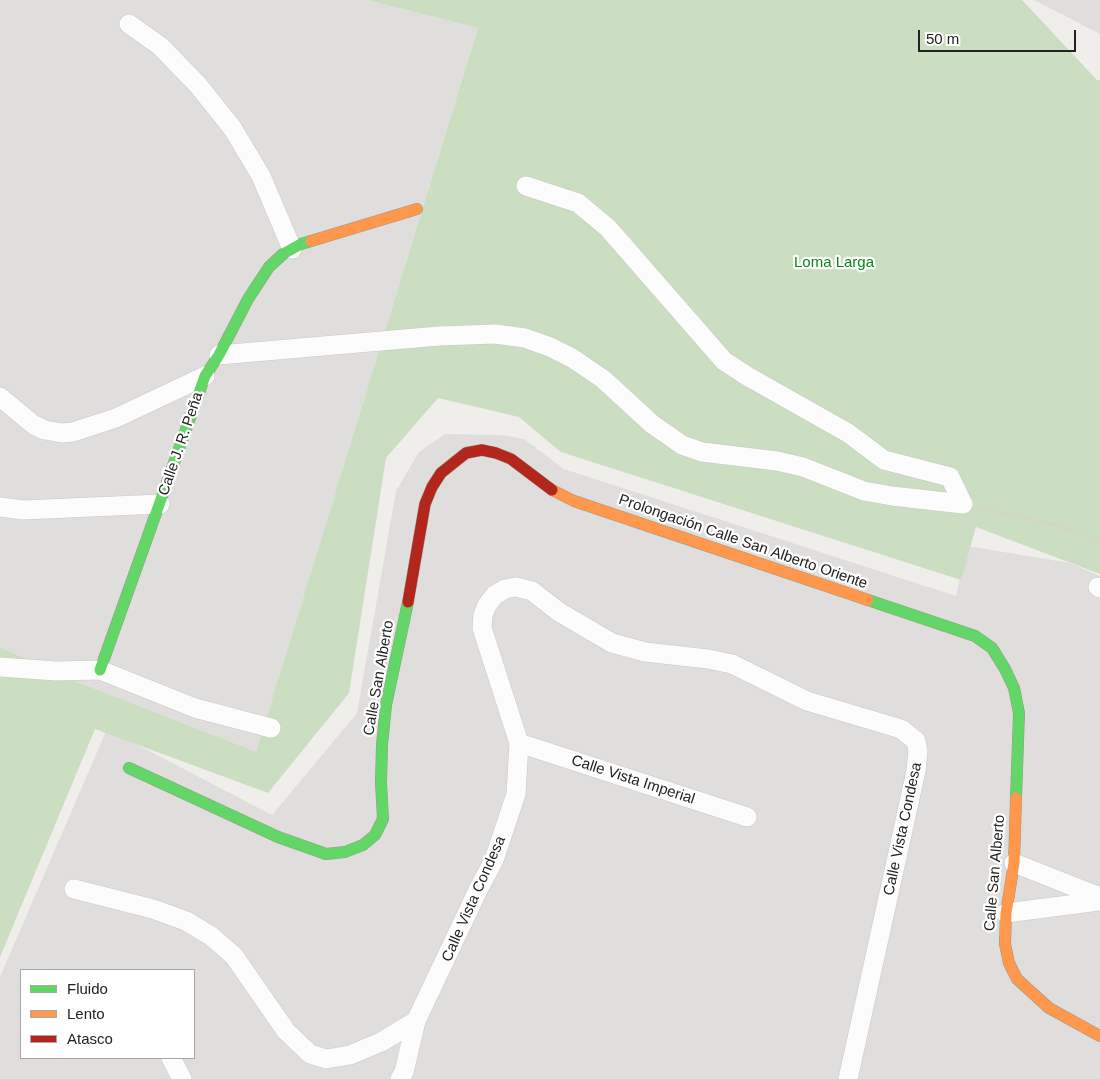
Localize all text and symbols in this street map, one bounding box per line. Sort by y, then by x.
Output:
scale bar [920,20,1078,52]
text: 50 m [926,30,959,47]
park label: Loma Larga [794,254,874,272]
street label: Calle J. R. Peña [155,390,207,498]
street label: Prolongación Calle San Alberto Oriente [616,491,870,593]
street label: Calle San Alberto [360,619,398,737]
street label: Calle Vista Imperial [569,752,697,808]
street label: Calle Vista Condesa [880,761,926,897]
street label: Calle San Alberto [981,814,1009,932]
street label: Calle Vista Condesa [438,833,510,965]
legend [20,969,195,1059]
text: Fluido [67,980,108,997]
text: Lento [67,1005,105,1022]
text: Atasco [67,1030,113,1047]

